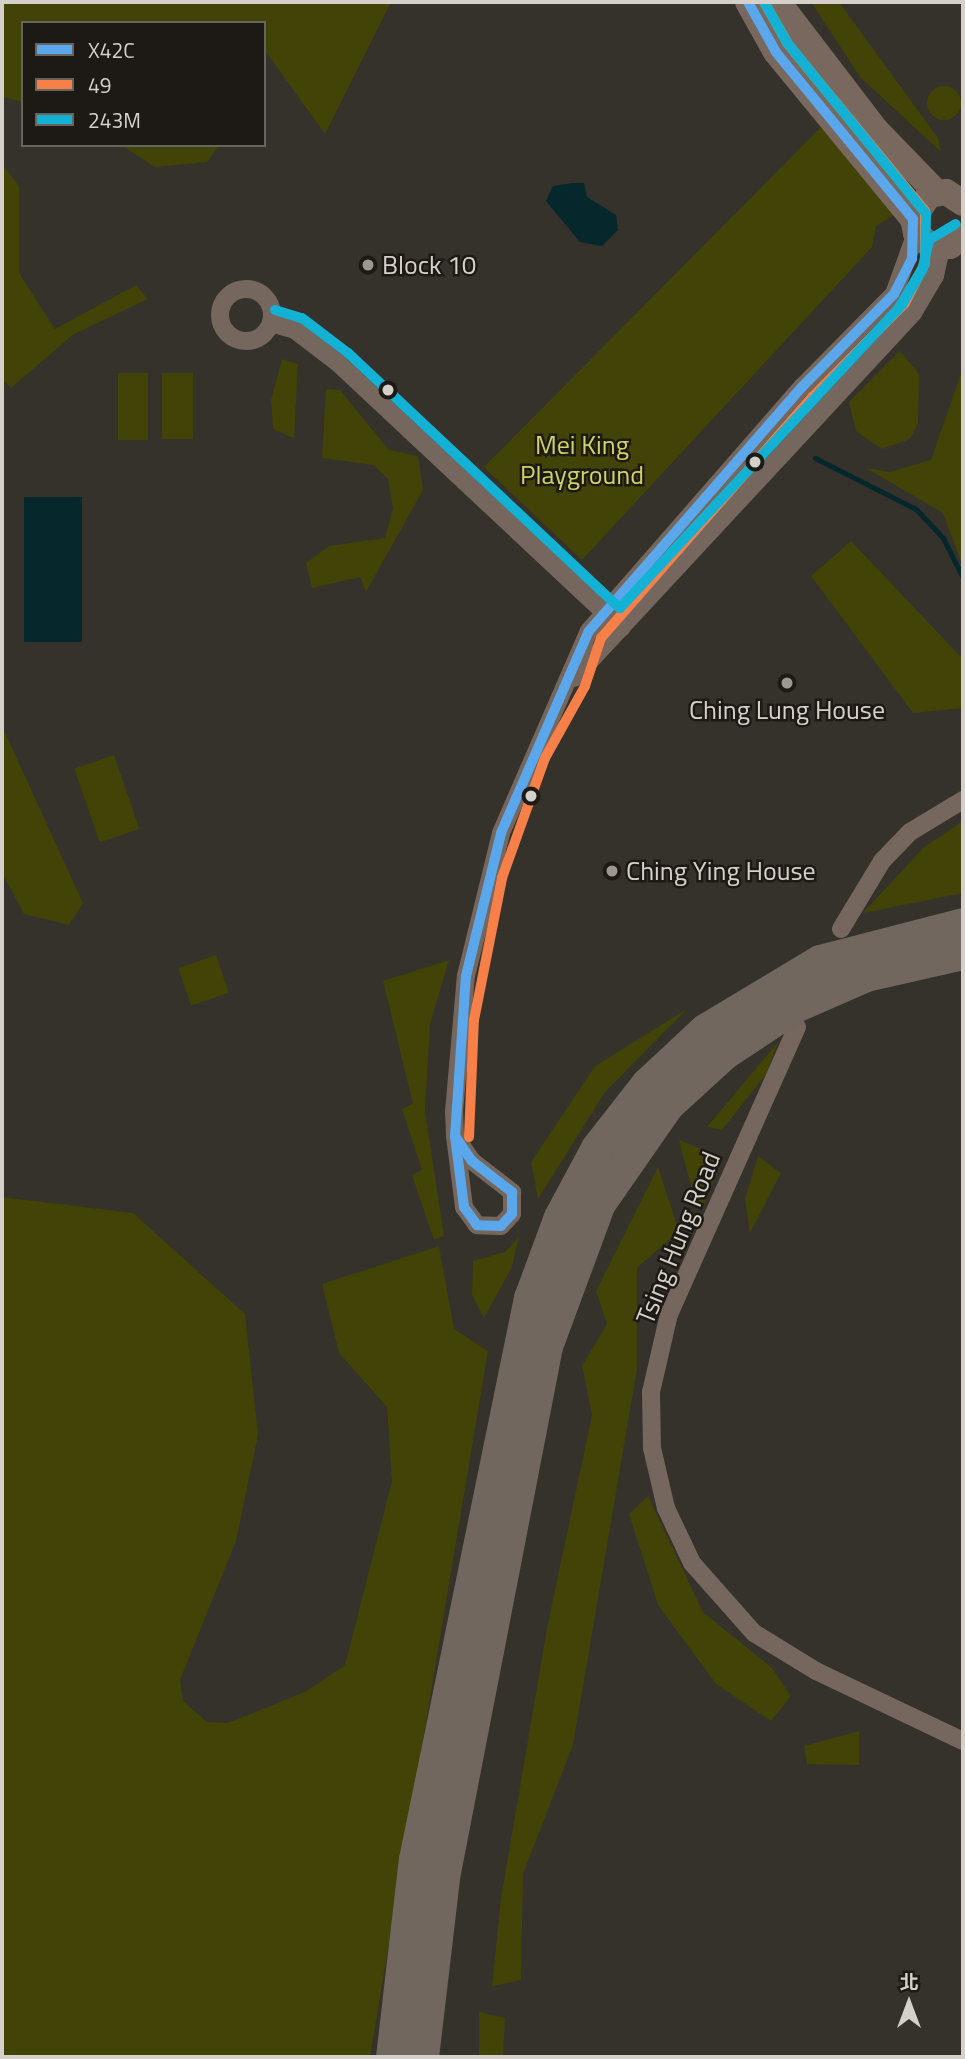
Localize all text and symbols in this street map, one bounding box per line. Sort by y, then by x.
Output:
legend [21,21,266,147]
text: X42C [88,34,135,66]
text: 49 [88,69,112,101]
text: 243M [88,104,141,136]
place label: Block 10 [382,249,476,281]
marker: Block 10 [360,257,376,273]
unlabelled marker [381,383,395,397]
park label: Mei King Playground [520,429,644,490]
unlabelled marker [748,455,762,469]
marker: Ching Lung House [779,675,795,691]
place label: Ching Lung House [689,694,885,726]
unlabelled marker [524,789,538,803]
place label: Ching Ying House [626,855,816,887]
marker: Ching Ying House [604,863,620,879]
street label: Tsing Hung Road [629,1147,727,1329]
text: 北 [899,1967,919,1996]
north arrow [874,1968,944,2038]

